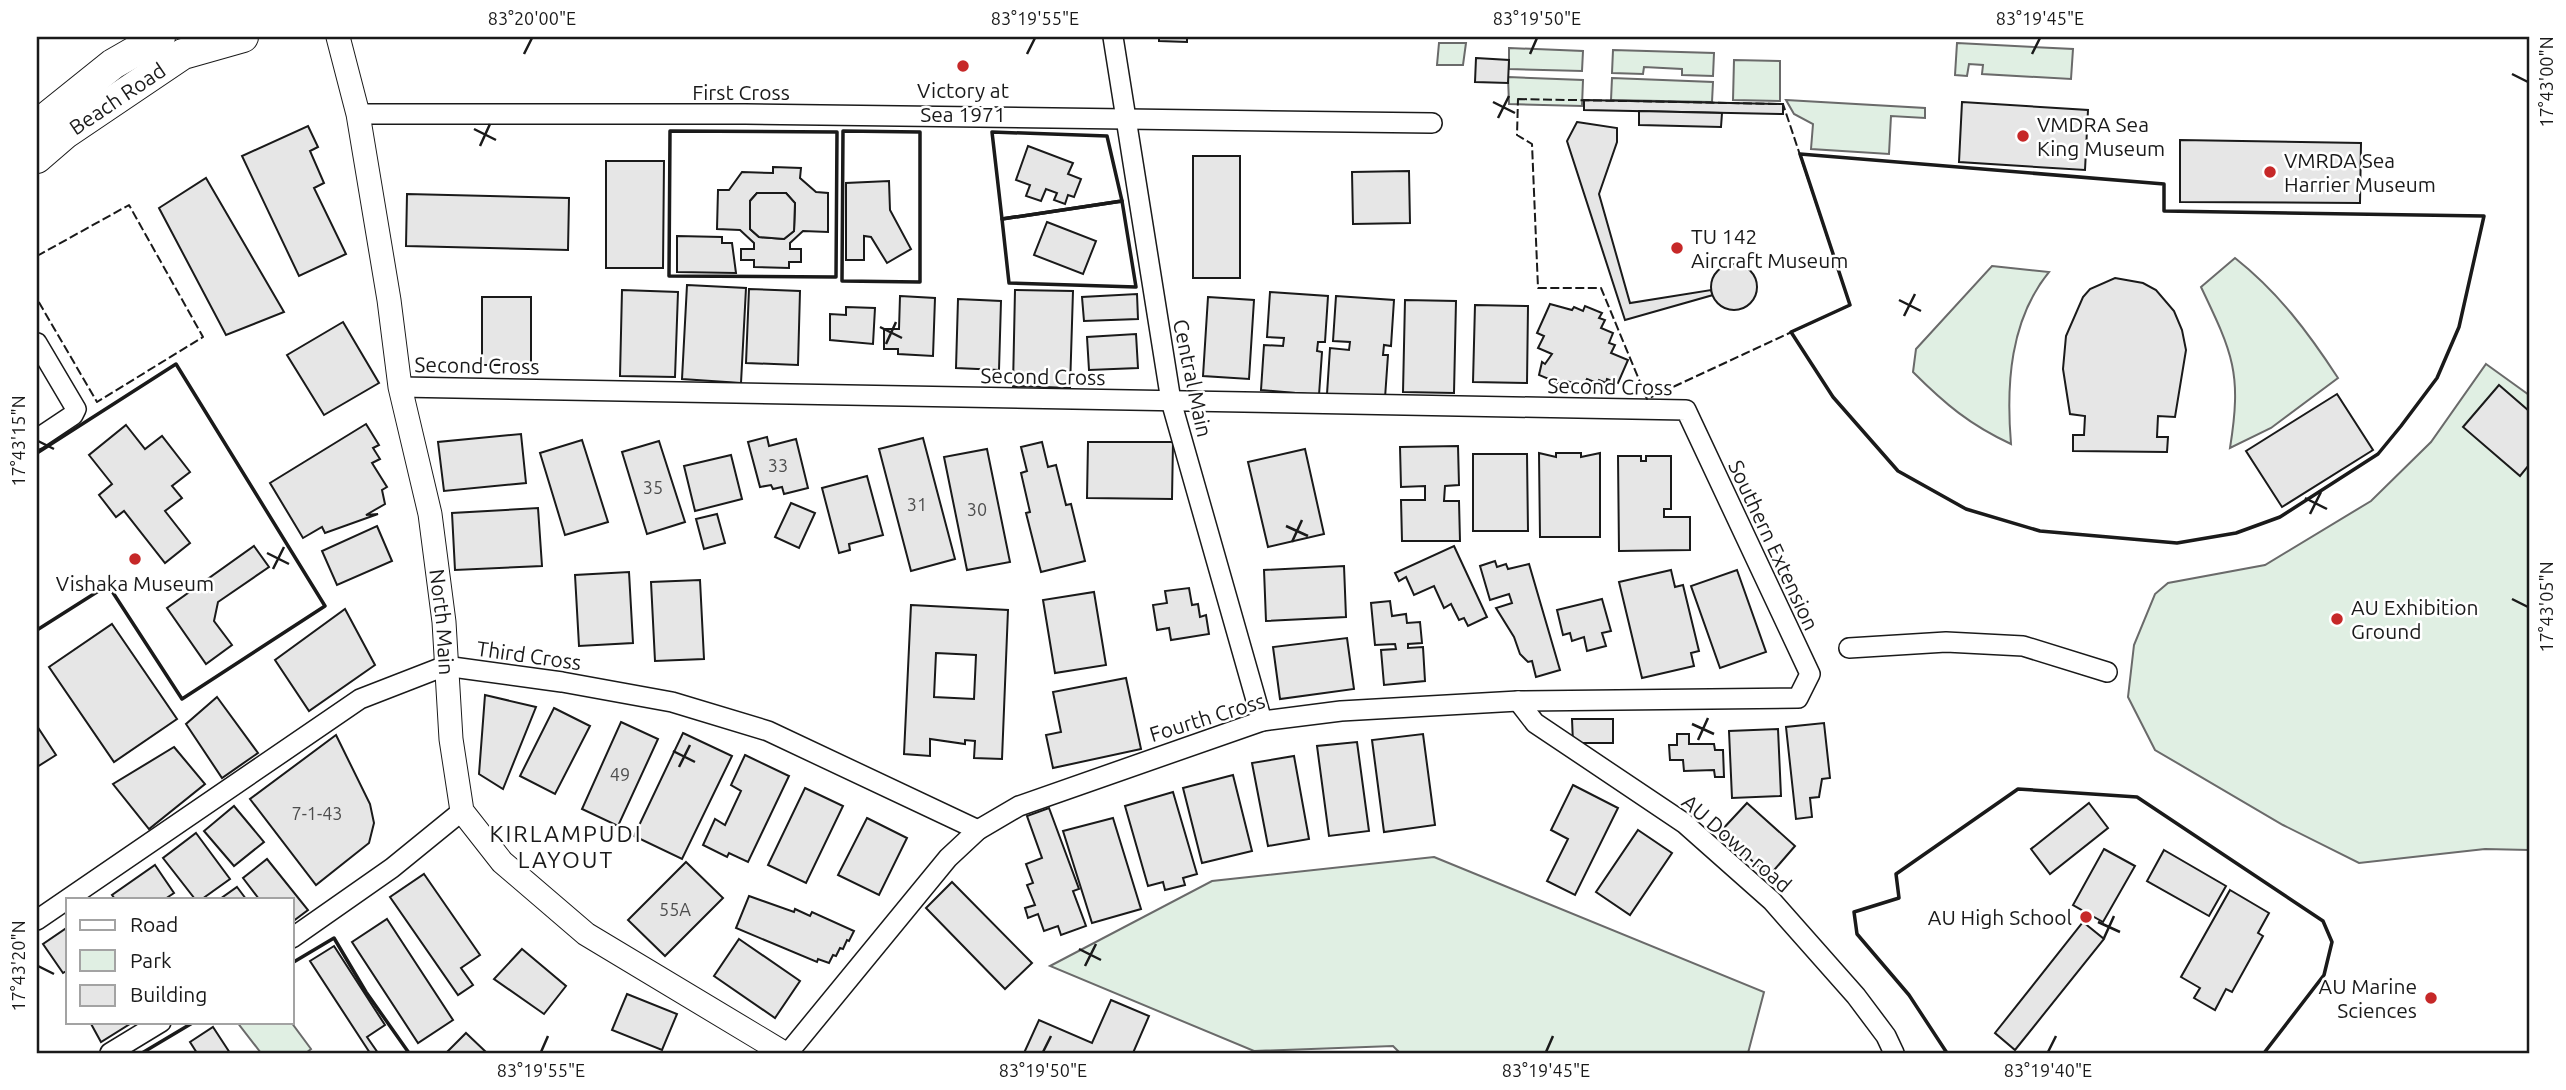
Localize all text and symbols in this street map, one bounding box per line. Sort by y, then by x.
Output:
text: 83°20'00"E [488,8,576,28]
text: 83°19'55"E [991,8,1079,28]
text: 83°19'50"E [1493,8,1581,28]
text: 83°19'45"E [1996,8,2084,28]
text: 17°43'00"N [2536,36,2556,128]
street label: Beach Road [65,58,170,139]
marker: Victory at Sea 1971 [955,58,971,74]
place label: Victory at Sea 1971 [917,78,1009,126]
street label: First Cross [692,80,790,104]
place label: VMDRA Sea King Museum [2037,112,2165,160]
marker: VMDRA Sea King Museum [2015,128,2031,144]
place label: VMRDA Sea Harrier Museum [2284,148,2436,196]
marker: VMRDA Sea Harrier Museum [2262,164,2278,180]
place label: TU 142 Aircraft Museum [1691,224,1848,272]
marker: TU 142 Aircraft Museum [1669,240,1685,256]
street label: Central Main [1169,317,1217,439]
street label: Second Cross [414,352,540,378]
street label: Second Cross [980,363,1106,389]
street label: Second Cross [1547,373,1673,399]
text: 17°43'15"N [8,395,28,487]
house number: 33 [768,455,788,475]
street label: Southern Extension [1724,456,1824,634]
house number: 35 [643,477,663,497]
house number: 31 [907,494,927,514]
house number: 30 [967,499,987,519]
marker: Vishaka Museum [127,551,143,567]
text: 17°43'05"N [2536,561,2556,653]
street label: North Main [425,567,459,676]
place label: Vishaka Museum [56,571,214,595]
place label: AU Exhibition Ground [2351,595,2478,643]
marker: AU Exhibition Ground [2329,611,2345,627]
street label: Third Cross [475,636,583,674]
street label: Fourth Cross [1146,688,1268,746]
house number: 49 [610,764,630,784]
street label: AU Down road [1678,789,1796,897]
house number: 7-1-43 [291,803,343,823]
district label: KIRLAMPUDI LAYOUT [489,821,643,872]
legend [66,898,294,1024]
house number: 55A [659,899,691,919]
place label: AU High School [1928,905,2072,929]
marker: AU High School [2078,909,2094,925]
text: Road [130,912,178,936]
text: 17°43'20"N [8,920,28,1012]
text: Park [130,948,172,972]
place label: AU Marine Sciences [2319,974,2417,1022]
text: Building [130,982,207,1006]
marker: AU Marine Sciences [2423,990,2439,1006]
text: 83°19'55"E [497,1060,585,1080]
text: 83°19'50"E [999,1060,1087,1080]
text: 83°19'45"E [1502,1060,1590,1080]
text: 83°19'40"E [2004,1060,2092,1080]

